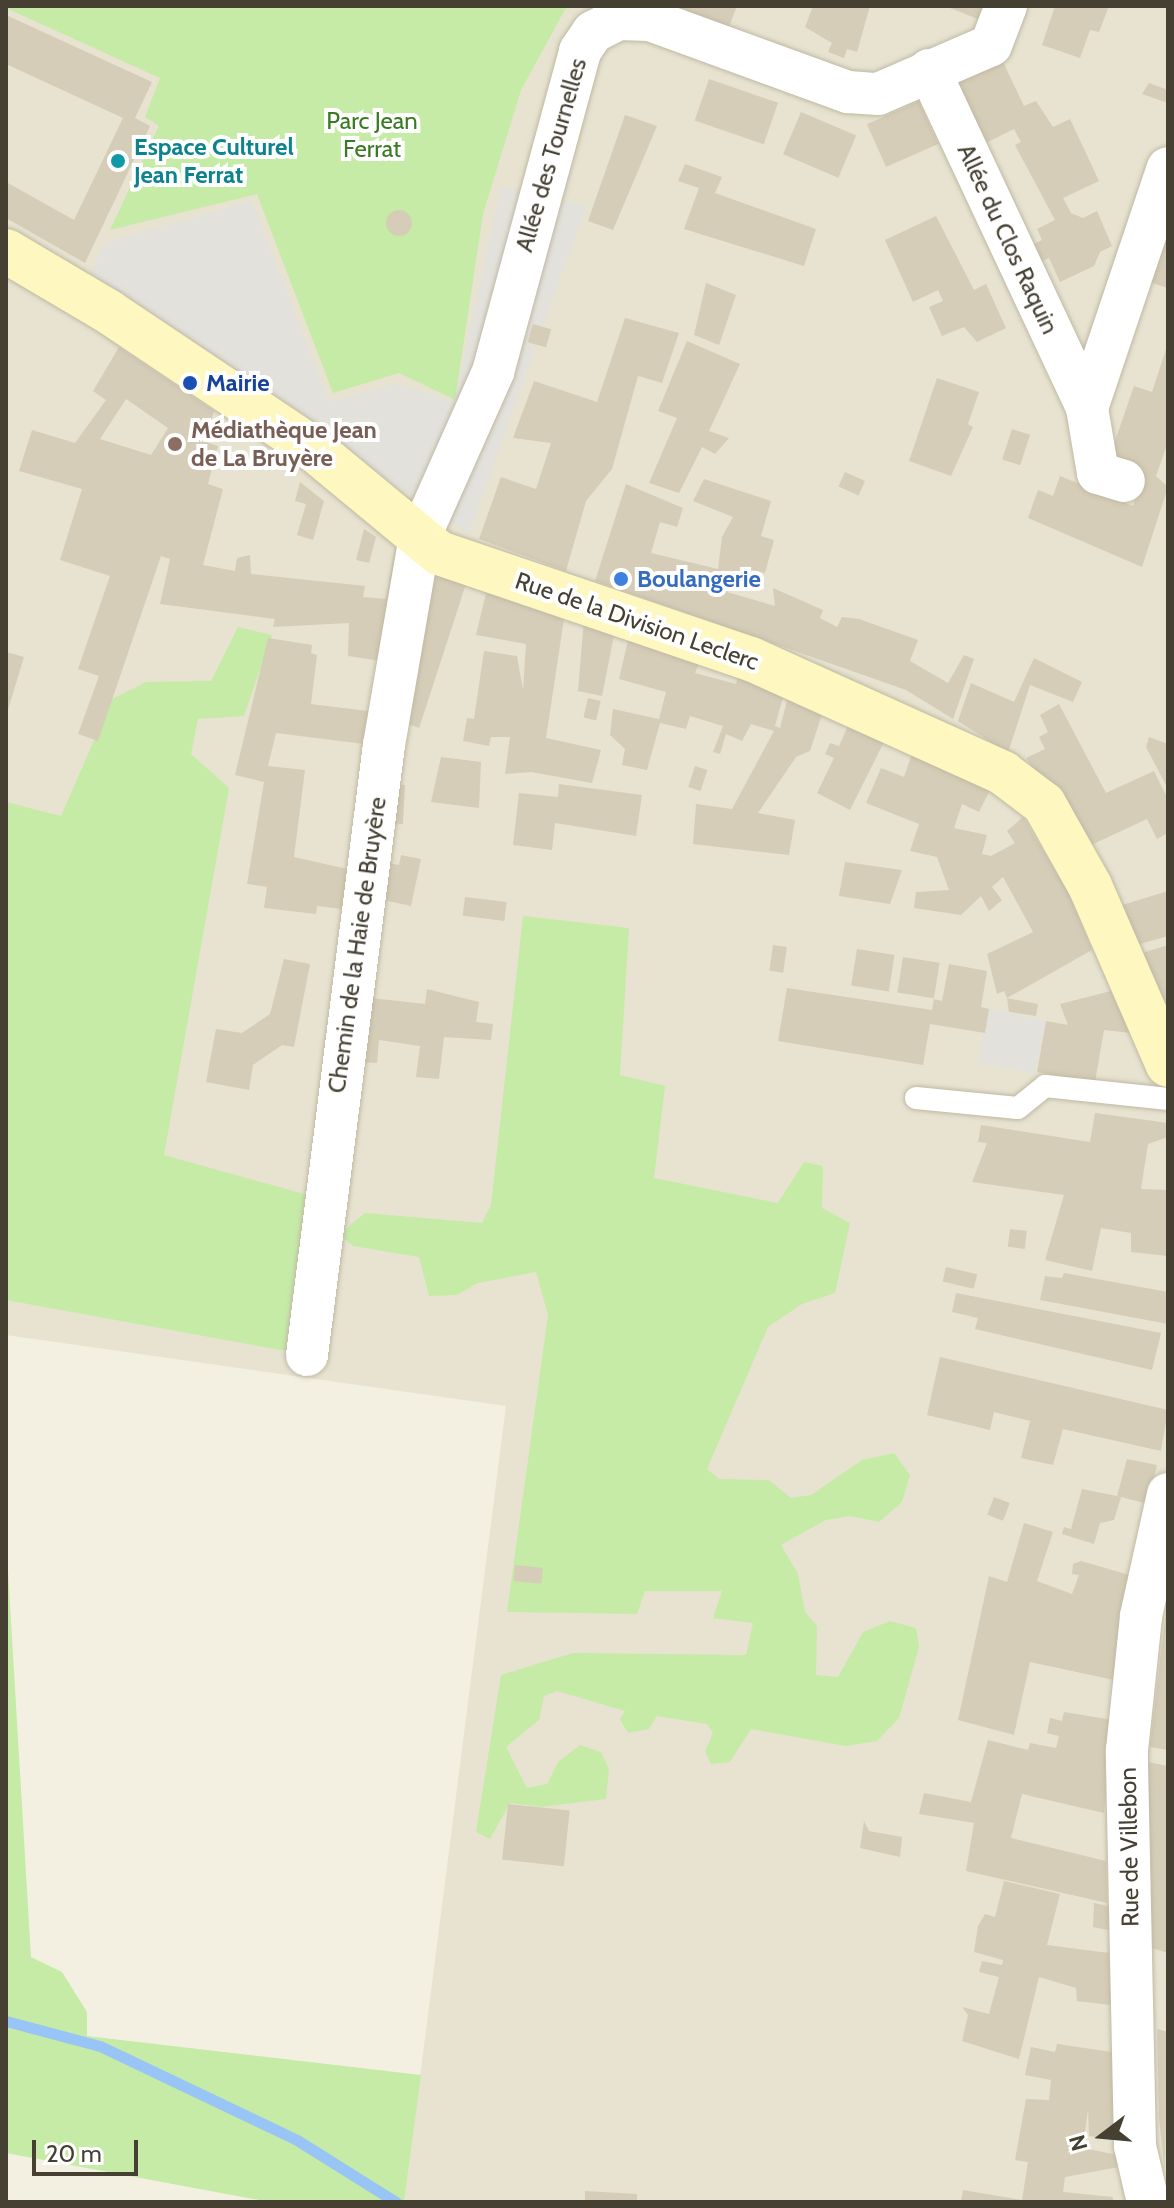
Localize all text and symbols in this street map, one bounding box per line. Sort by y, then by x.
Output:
street label: Allée des Tournelles [510,55,592,255]
park label: Parc Jean Ferrat [326,107,418,163]
place label: Espace Culturel Jean Ferrat [134,133,294,189]
street label: Allée du Clos Raquin [951,139,1065,339]
marker: Espace Culturel Jean Ferrat [109,152,127,170]
place label: Mairie [206,369,270,397]
marker: Mairie [181,374,199,392]
place label: Médiathèque Jean de La Bruyère [191,416,377,472]
marker: Médiathèque Jean de La Bruyère [166,435,184,453]
place label: Boulangerie [637,565,761,593]
street label: Rue de la Division Leclerc [512,566,762,676]
marker: Boulangerie [612,570,630,588]
street label: Chemin de la Haie de Bruyère [322,795,392,1095]
street label: Rue de Villebon [1113,1767,1145,1927]
north arrow [1062,2096,1142,2176]
scale bar [36,2124,142,2174]
text: N [1063,2132,1094,2154]
text: 20 m [46,2139,102,2168]

